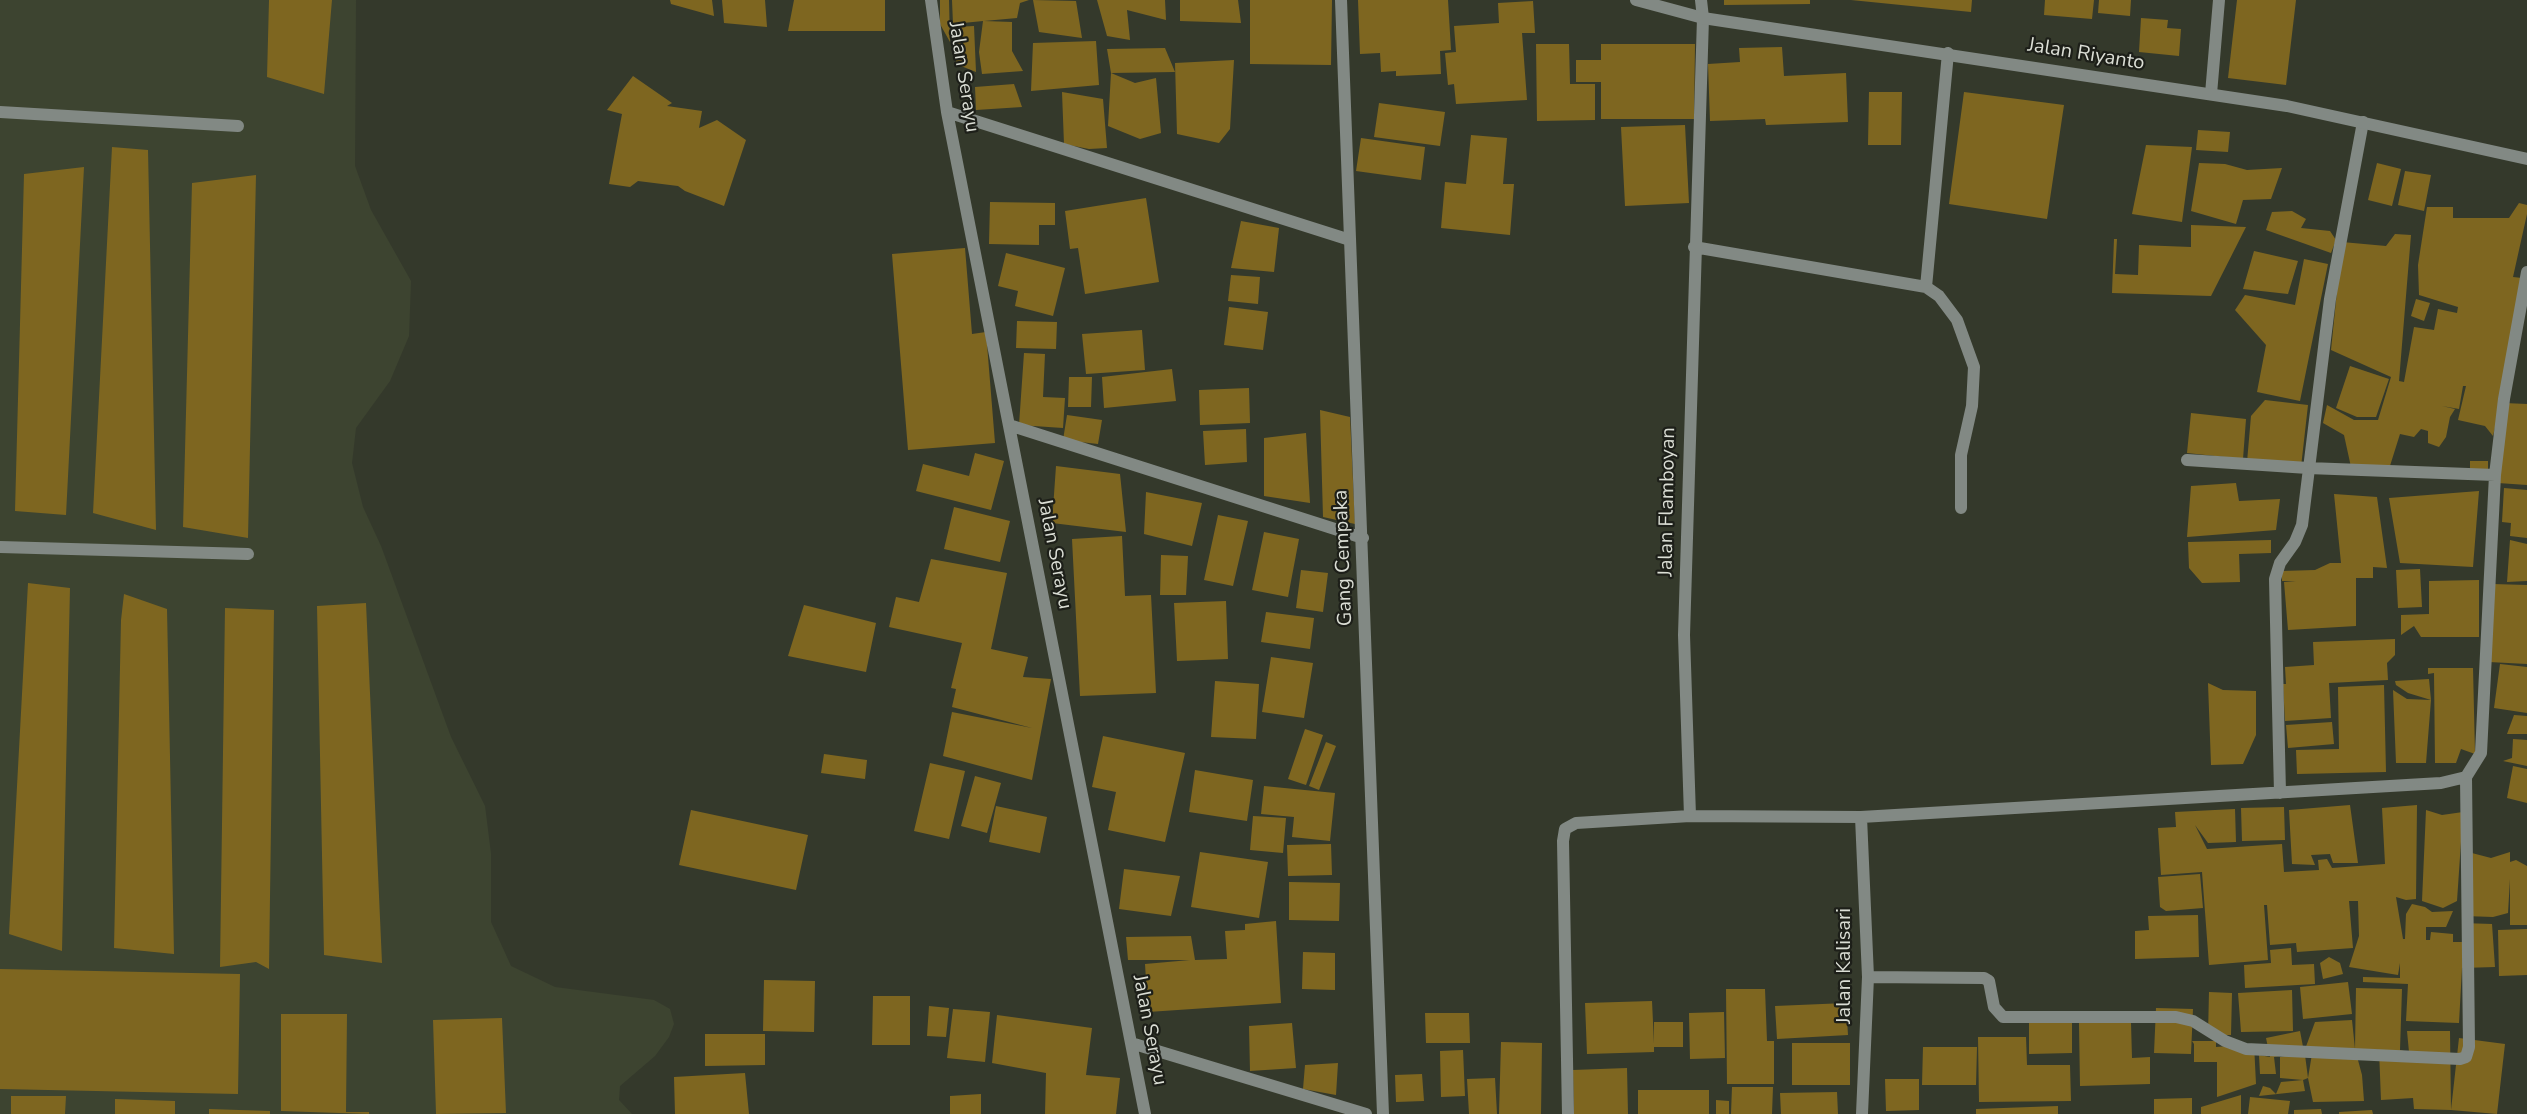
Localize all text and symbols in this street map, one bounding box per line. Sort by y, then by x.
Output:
street label: Jalan Serayu [942,20,984,134]
street label: Jalan Riyanto [2026,34,2146,76]
street label: Jalan Flamboyan [1655,427,1681,577]
street label: Gang Cempaka [1330,489,1358,627]
street label: Jalan Serayu [1032,497,1076,611]
street label: Jalan Kalisari [1833,908,1857,1024]
street label: Jalan Serayu [1127,973,1171,1087]

